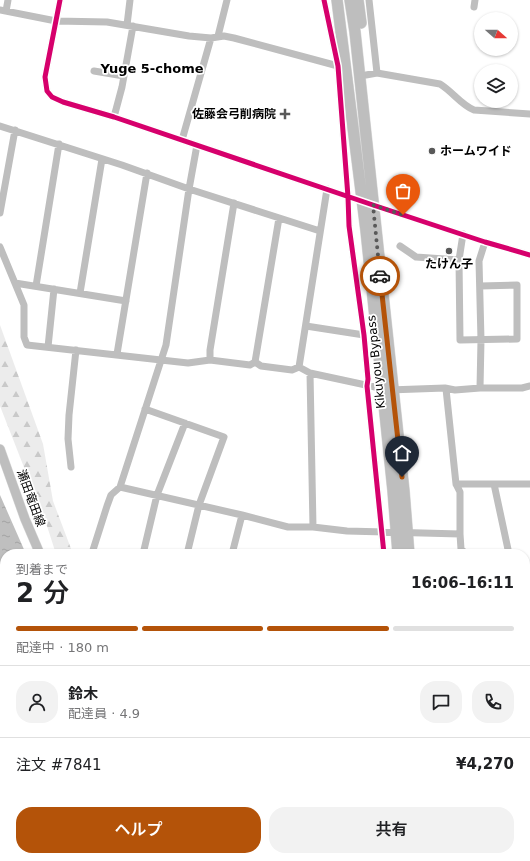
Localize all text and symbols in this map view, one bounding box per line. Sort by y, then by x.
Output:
north arrow [474,12,518,56]
map controls [474,12,518,108]
district label: Yuge 5-chome [99,61,204,76]
button: layers [474,64,518,108]
place label: 佐藤会弓削病院 [192,107,276,121]
marker: 佐藤会弓削病院 [279,108,291,120]
place label: ホームワイド [440,144,512,158]
marker: ホームワイド [427,146,437,156]
pin [386,174,420,215]
icon: bag [392,180,414,202]
marker: たけん子 [444,246,454,256]
courier [360,256,400,296]
place label: たけん子 [425,257,473,271]
icon: car [369,265,391,287]
street label: Kikuyou Bypass [364,314,388,410]
pin [385,436,419,477]
icon: home [391,442,413,464]
street label: 瀬田竜田線 [14,467,48,529]
text: 到着まで [16,562,68,577]
text: 16:06–16:11 [411,574,514,592]
text: 2 分 [16,578,69,608]
text: 配達中 · 180 m [16,640,109,655]
button: person [16,681,58,723]
button: chat [420,681,462,723]
button: phone [472,681,514,723]
text: 鈴木 [68,685,98,703]
text: 配達員 · 4.9 [68,706,140,721]
text: ¥4,270 [456,755,514,773]
text: 注文 #7841 [16,756,102,774]
button: ヘルプ [16,807,261,853]
button: 共有 [269,807,514,853]

